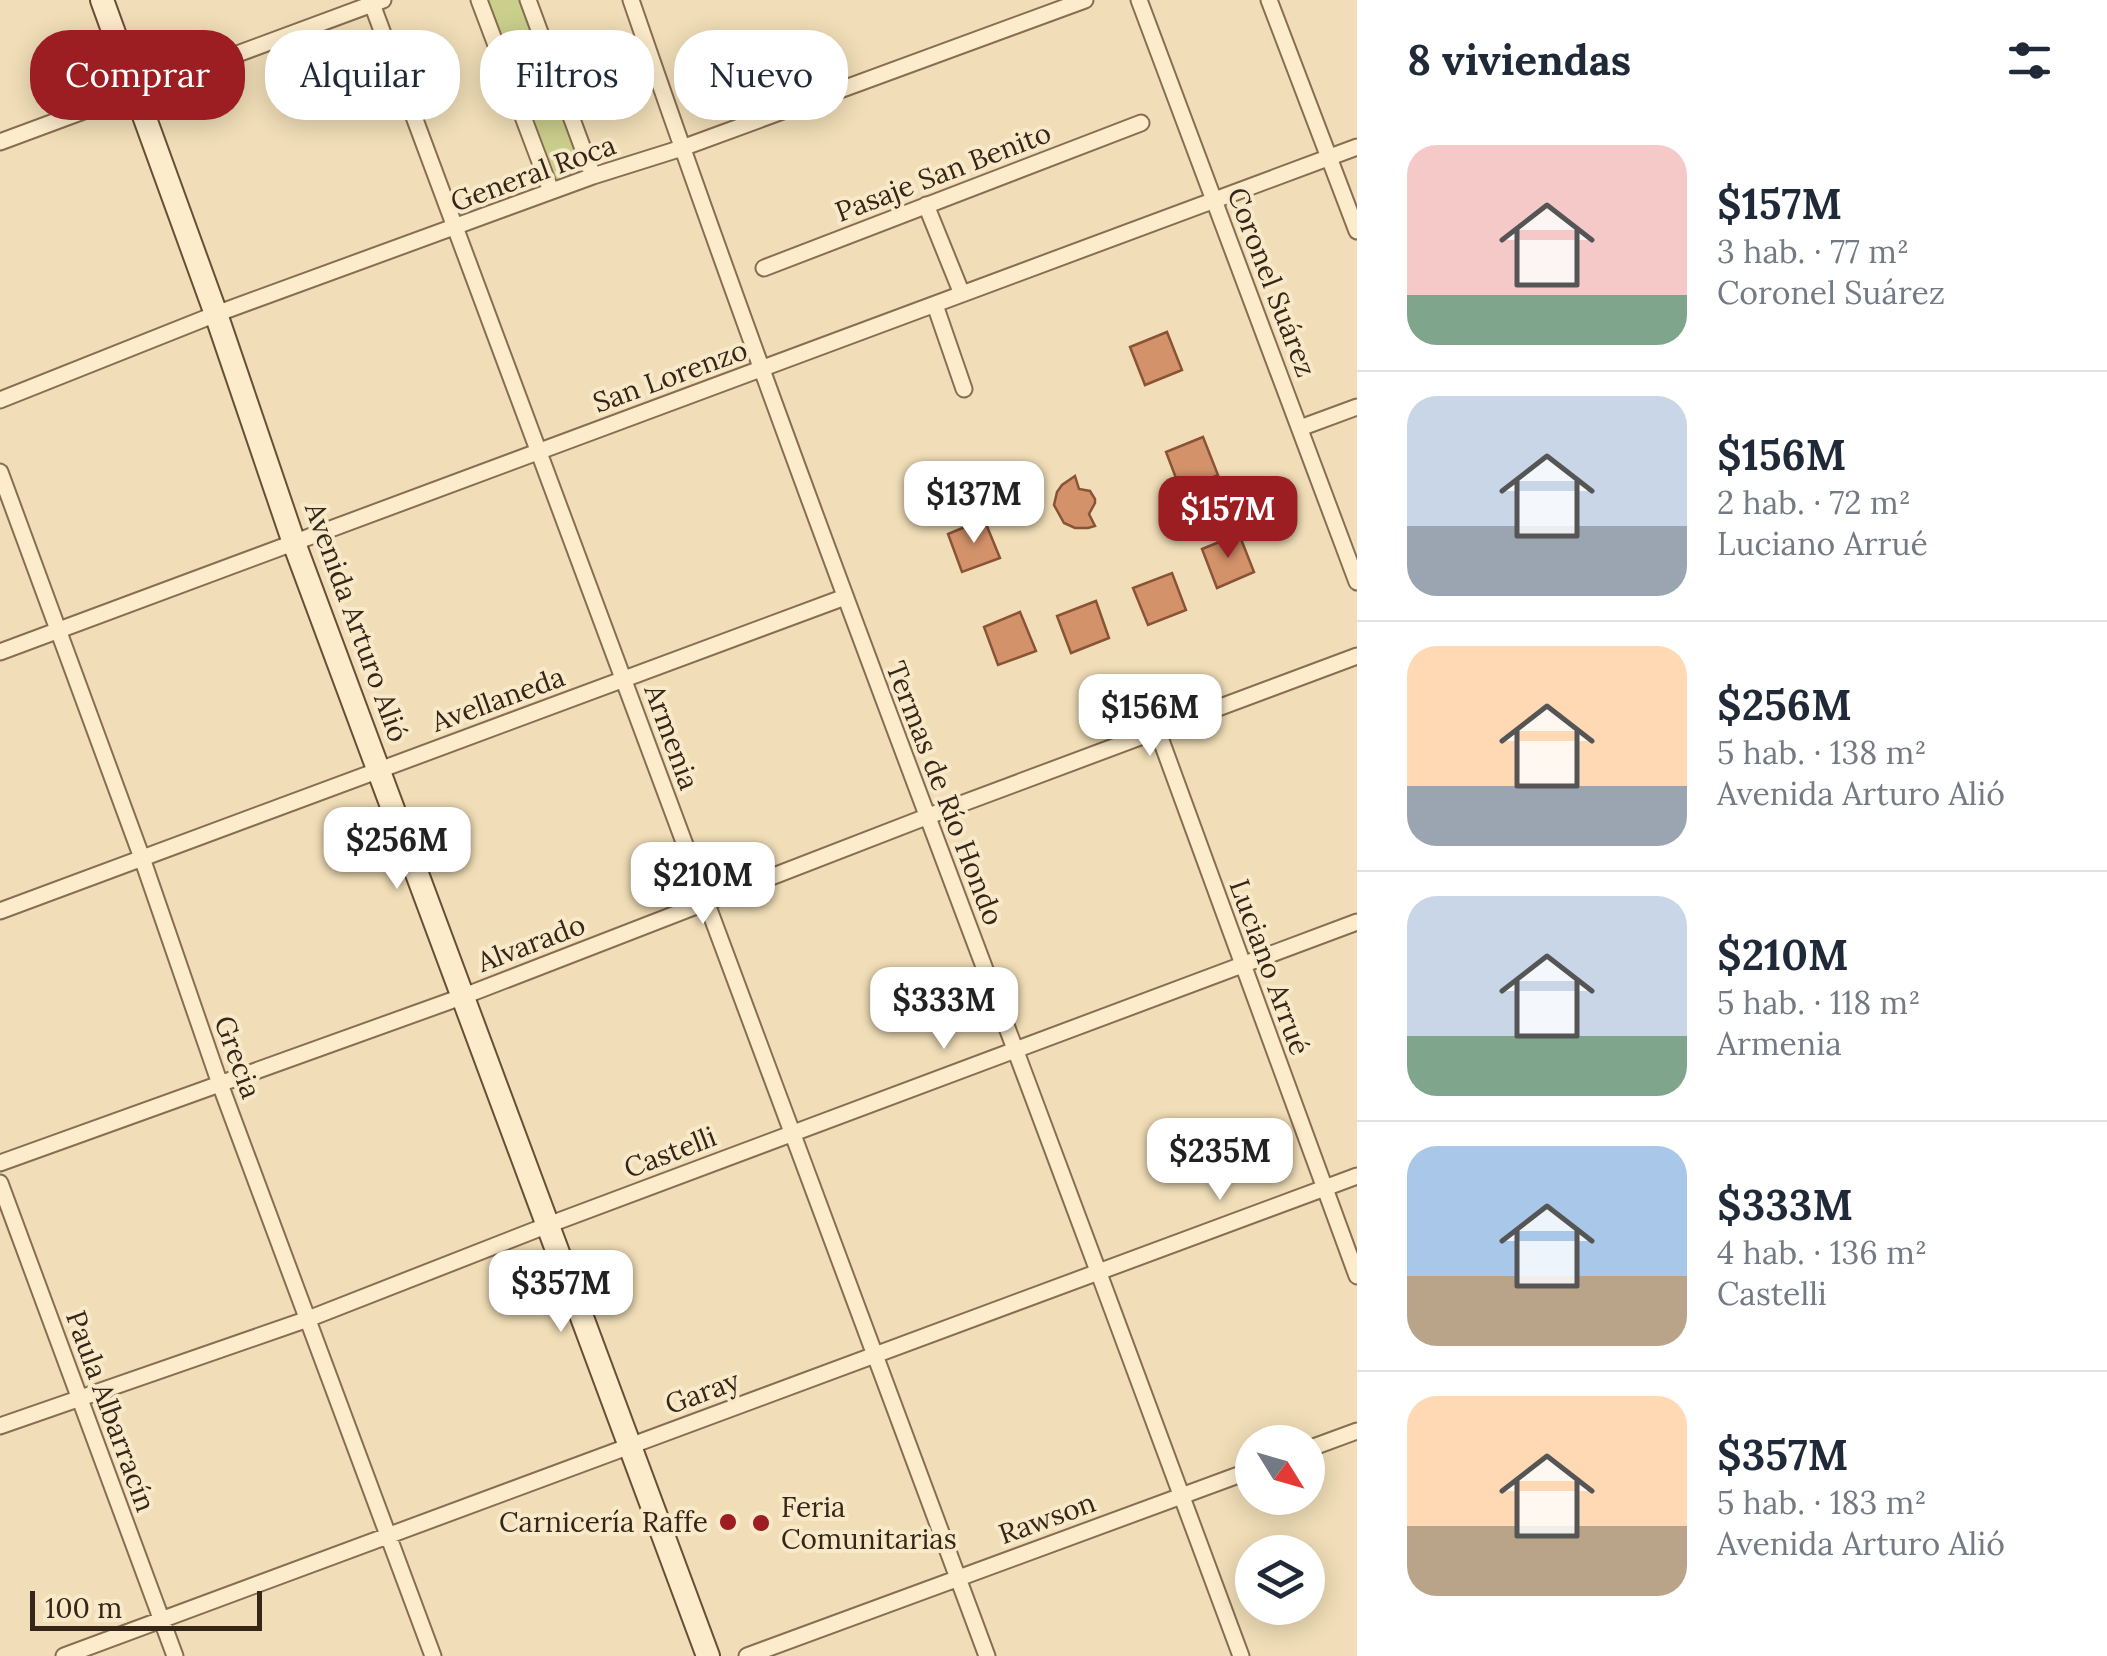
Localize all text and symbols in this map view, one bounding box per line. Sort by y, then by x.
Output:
chip: Comprar [30,30,245,120]
chip: Alquilar [265,30,460,120]
chip: Filtros [480,30,654,120]
chip: Nuevo [674,30,848,120]
text: 8 viviendas [1407,33,1631,87]
icon: filters [2002,33,2057,88]
street label: Pasaje San Benito [830,114,1056,230]
street label: General Roca [446,126,620,220]
text: $157M [1717,177,1842,231]
street label: Coronel Suárez [1219,182,1325,382]
icon: home [1487,185,1607,305]
text: 3 hab. · 77 m² [1717,231,1909,272]
text: Coronel Suárez [1717,272,1945,313]
street label: San Lorenzo [588,331,752,421]
text: $156M [1717,428,1846,482]
icon: home [1487,436,1607,556]
pin: $137M [904,461,1044,546]
text: $137M [926,473,1022,514]
pin: $157M [1158,476,1298,561]
text: 2 hab. · 72 m² [1717,482,1911,523]
text: $157M [1180,488,1276,529]
street label: Avenida Arturo Alió [297,496,417,747]
text: Luciano Arrué [1717,523,1928,564]
street label: Termas de Río Hondo [878,656,1012,930]
street label: Avellaneda [426,658,569,740]
pin: $156M [1080,674,1220,759]
text: $256M [1717,678,1852,732]
street label: Armenia [636,679,708,794]
text: $156M [1101,686,1199,727]
icon: home [1487,686,1607,806]
text: 5 hab. · 138 m² [1717,732,1927,773]
text: Avenida Arturo Alió [1717,773,2005,814]
pin: $256M [327,807,467,892]
text: $256M [346,819,448,860]
pin: $210M [633,842,773,927]
text: $210M [653,854,753,895]
street label: Luciano Arrué [1222,874,1318,1060]
street label: Alvarado [471,906,590,980]
text: $210M [1717,928,1849,982]
icon: home [1487,936,1607,1056]
pin: $333M [874,967,1014,1052]
text: $333M [892,979,996,1020]
text: 5 hab. · 118 m² [1717,982,1921,1023]
street label: Grecia [206,1011,270,1103]
text: Armenia [1717,1023,1842,1064]
street label: Castelli [619,1118,721,1186]
pin: $235M [1150,1118,1290,1203]
text: $235M [1169,1130,1271,1171]
text: $333M [1717,1178,1853,1232]
icon: home [1487,1186,1607,1306]
text: 4 hab. · 136 m² [1717,1232,1927,1273]
pin: $357M [491,1250,631,1335]
text: $357M [511,1262,611,1303]
text: Castelli [1717,1273,1827,1314]
street label: Paula Albarracín [58,1306,164,1516]
street label: Garay [660,1362,744,1422]
north arrow [1235,1425,1325,1515]
map controls [1235,1425,1325,1625]
text: $357M [1717,1428,1848,1482]
icon: home [1487,1436,1607,1556]
text: 5 hab. · 183 m² [1717,1482,1927,1523]
street label: Rawson [994,1484,1100,1552]
place label: Feria Comunitarias [781,1489,957,1557]
place label: Carnicería Raffe [499,1504,708,1540]
marker: Carnicería Raffe [717,1511,739,1533]
marker: Feria Comunitarias [750,1512,772,1534]
text: Avenida Arturo Alió [1717,1523,2005,1564]
button: layers [1235,1535,1325,1625]
scale bar [30,1586,262,1630]
text: 100 m [45,1590,122,1626]

